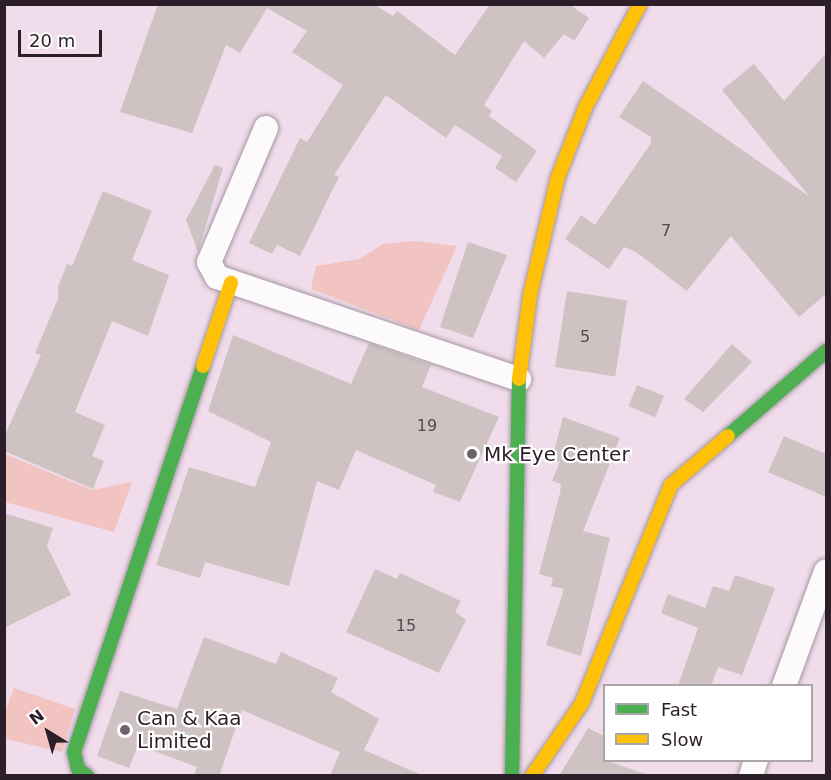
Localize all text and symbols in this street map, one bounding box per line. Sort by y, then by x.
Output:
scale bar [21,18,105,56]
text: 20 m [29,30,75,51]
house number: 7 [661,221,671,241]
house number: 5 [580,327,590,347]
house number: 19 [417,416,437,436]
place label: Mk Eye Center [484,442,630,466]
marker: Mk Eye Center [465,447,479,461]
house number: 15 [396,616,416,636]
legend [603,684,813,762]
text: Fast [661,699,697,720]
north arrow [18,702,78,762]
text: N [26,706,48,729]
place label: Can & Kaa Limited [137,706,241,753]
marker: Can & Kaa Limited [118,723,132,737]
text: Slow [661,729,703,750]

